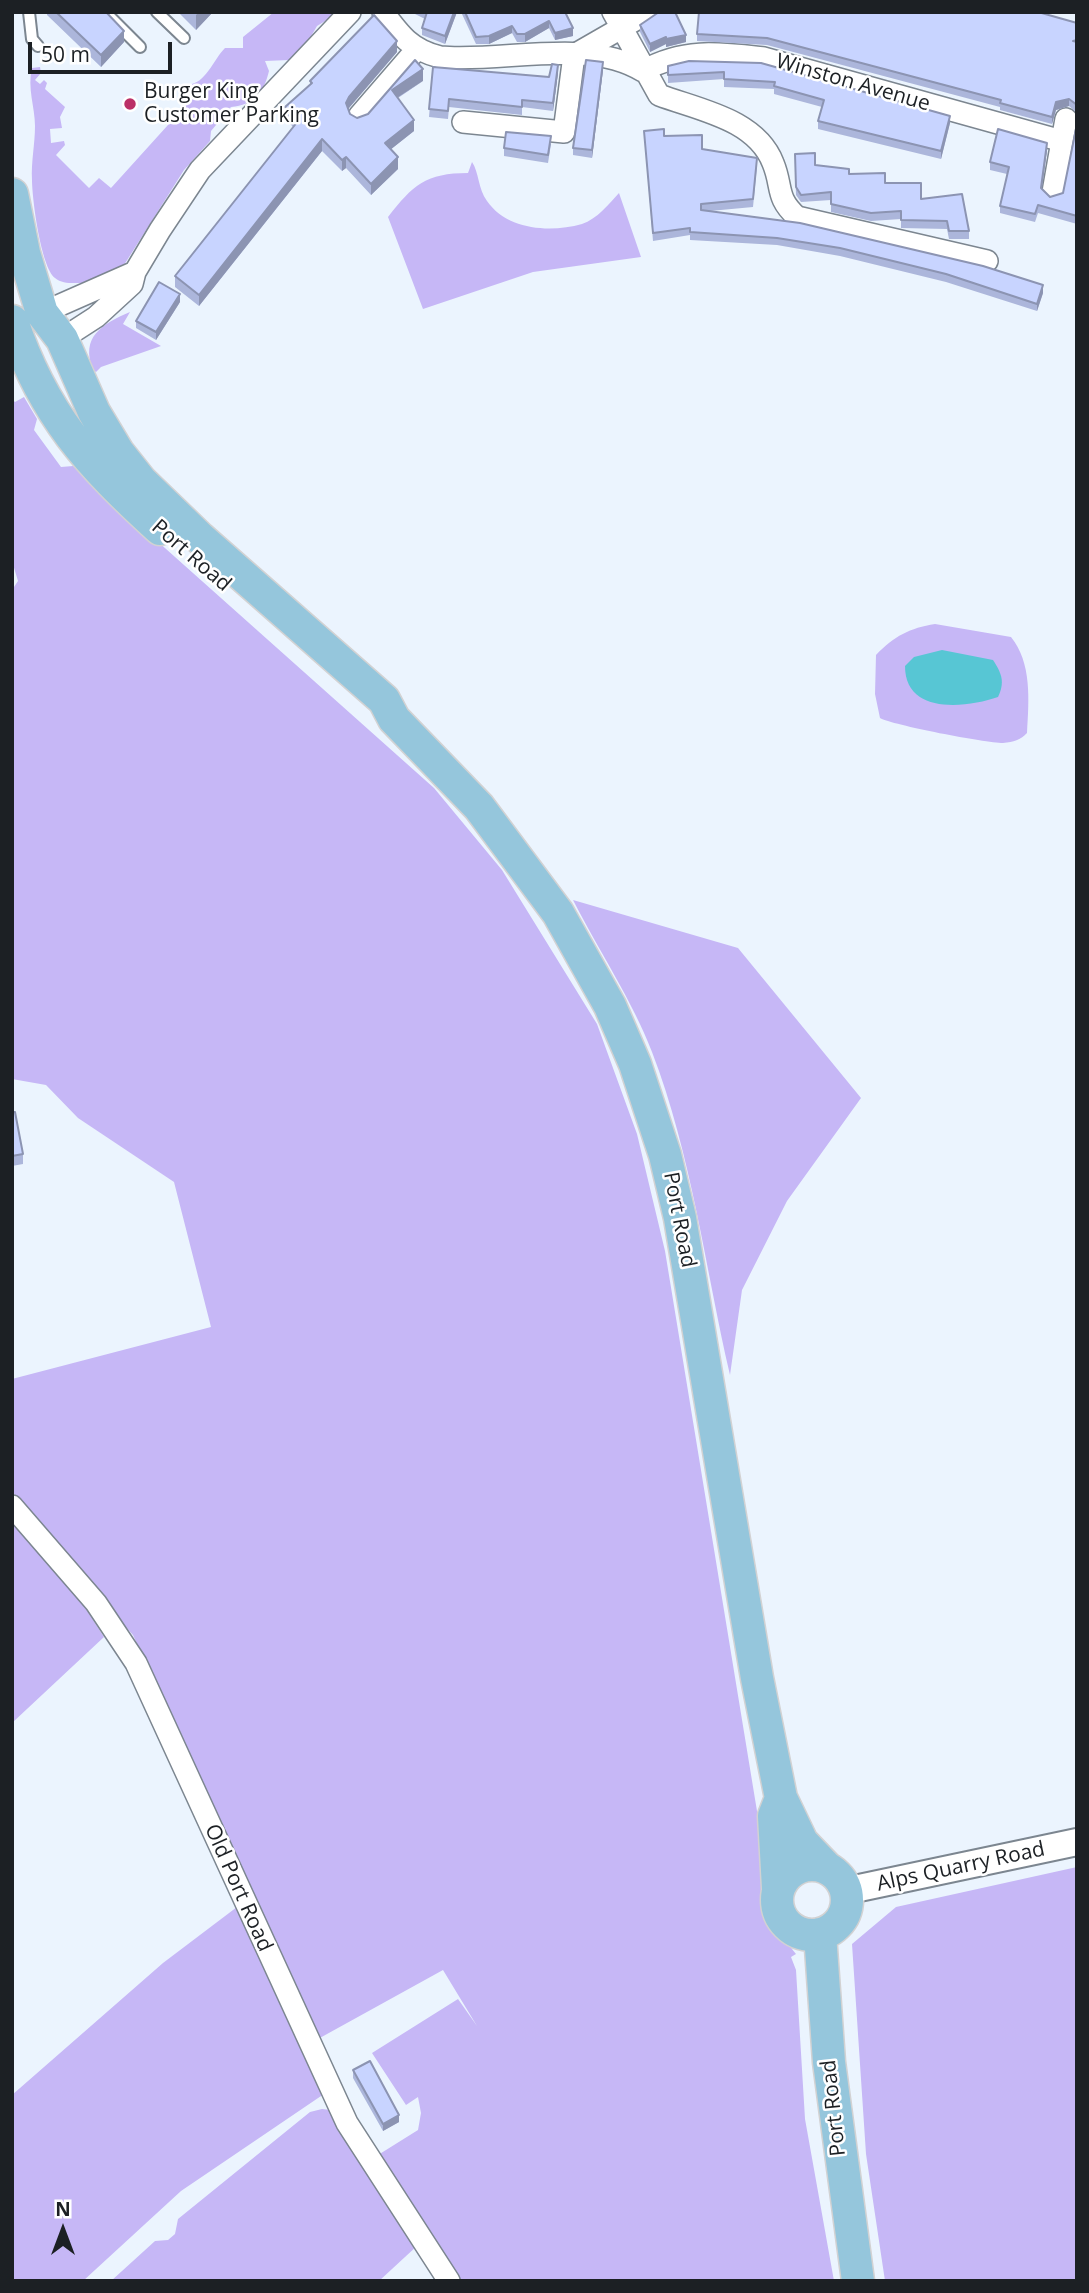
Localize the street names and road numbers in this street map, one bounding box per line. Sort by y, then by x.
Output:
street label: Winston Avenue [773,49,933,117]
street label: Port Road [146,515,236,597]
street label: Port Road [657,1170,701,1270]
street label: Old Port Road [199,1820,277,1956]
street label: Alps Quarry Road [875,1837,1047,1897]
street label: Port Road [816,2058,852,2158]

